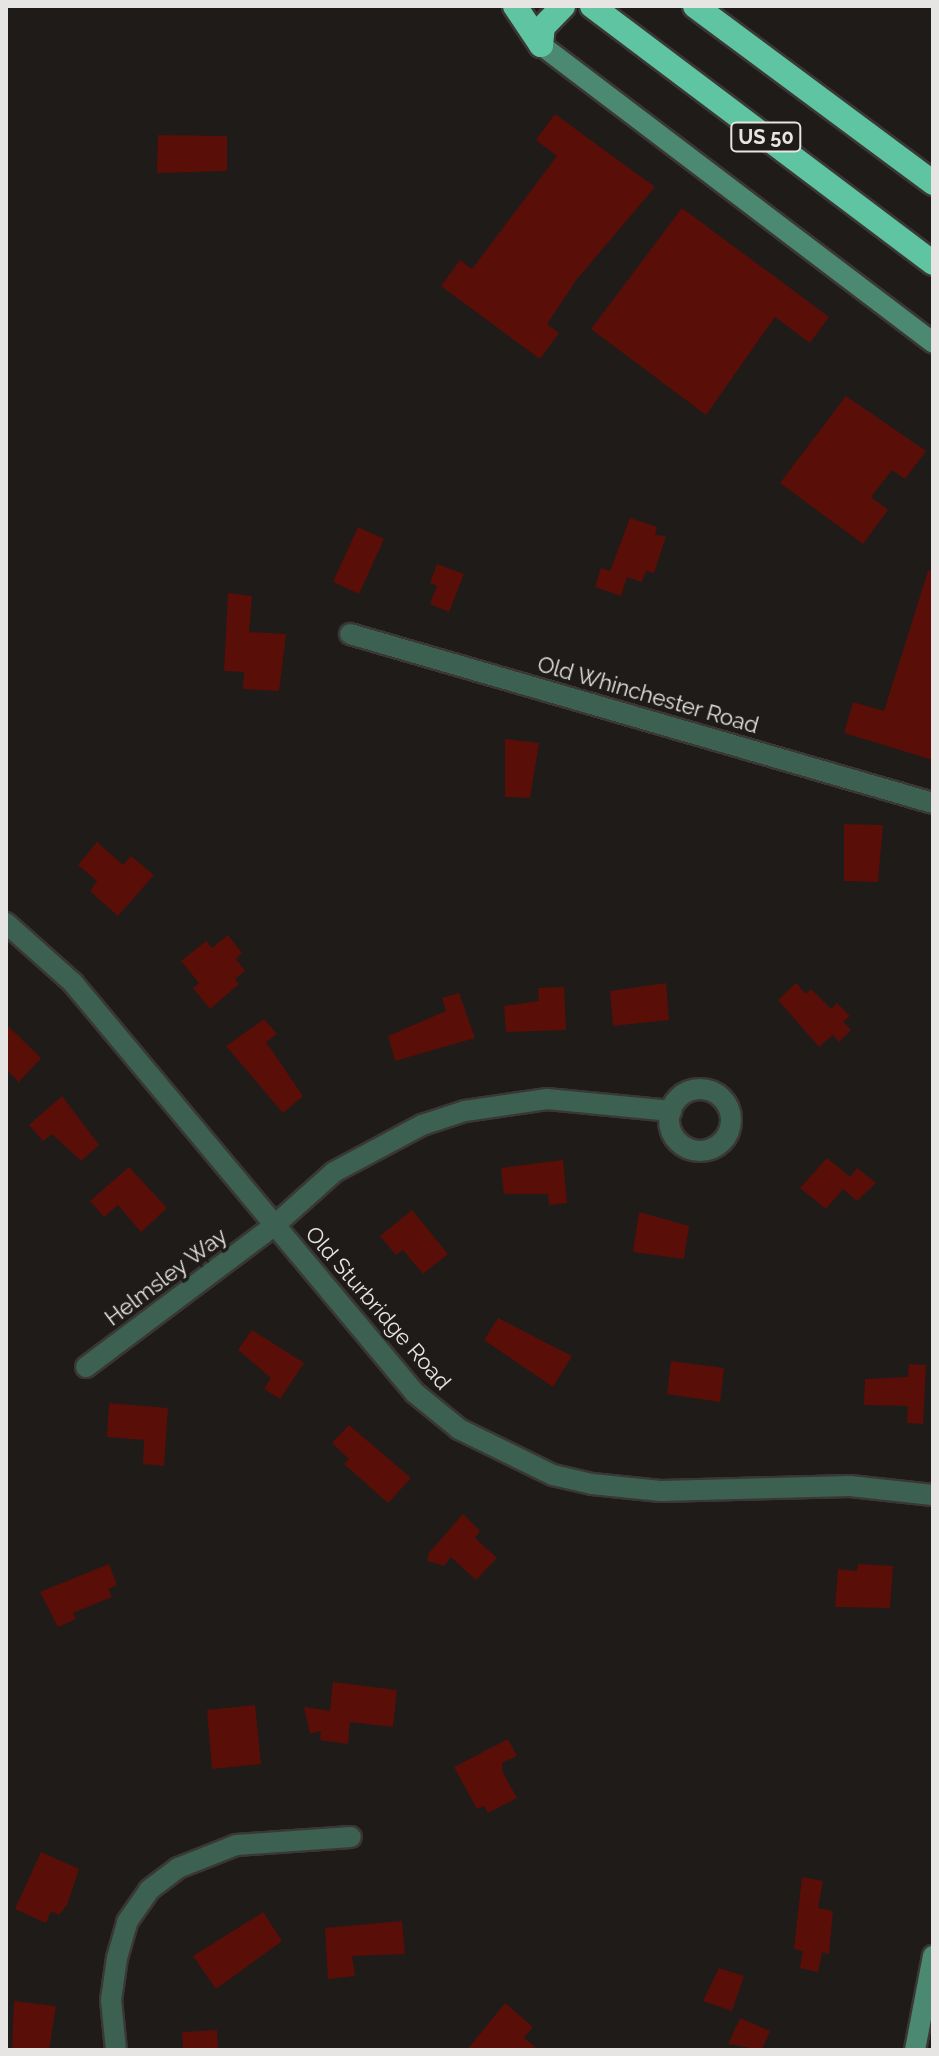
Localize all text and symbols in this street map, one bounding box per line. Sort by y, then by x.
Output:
road number: US 50 [730,121,802,153]
street label: Old Whinchester Road [534,651,762,739]
street label: Old Sturbridge Road [300,1221,456,1395]
street label: Helmsley Way [99,1222,233,1332]

